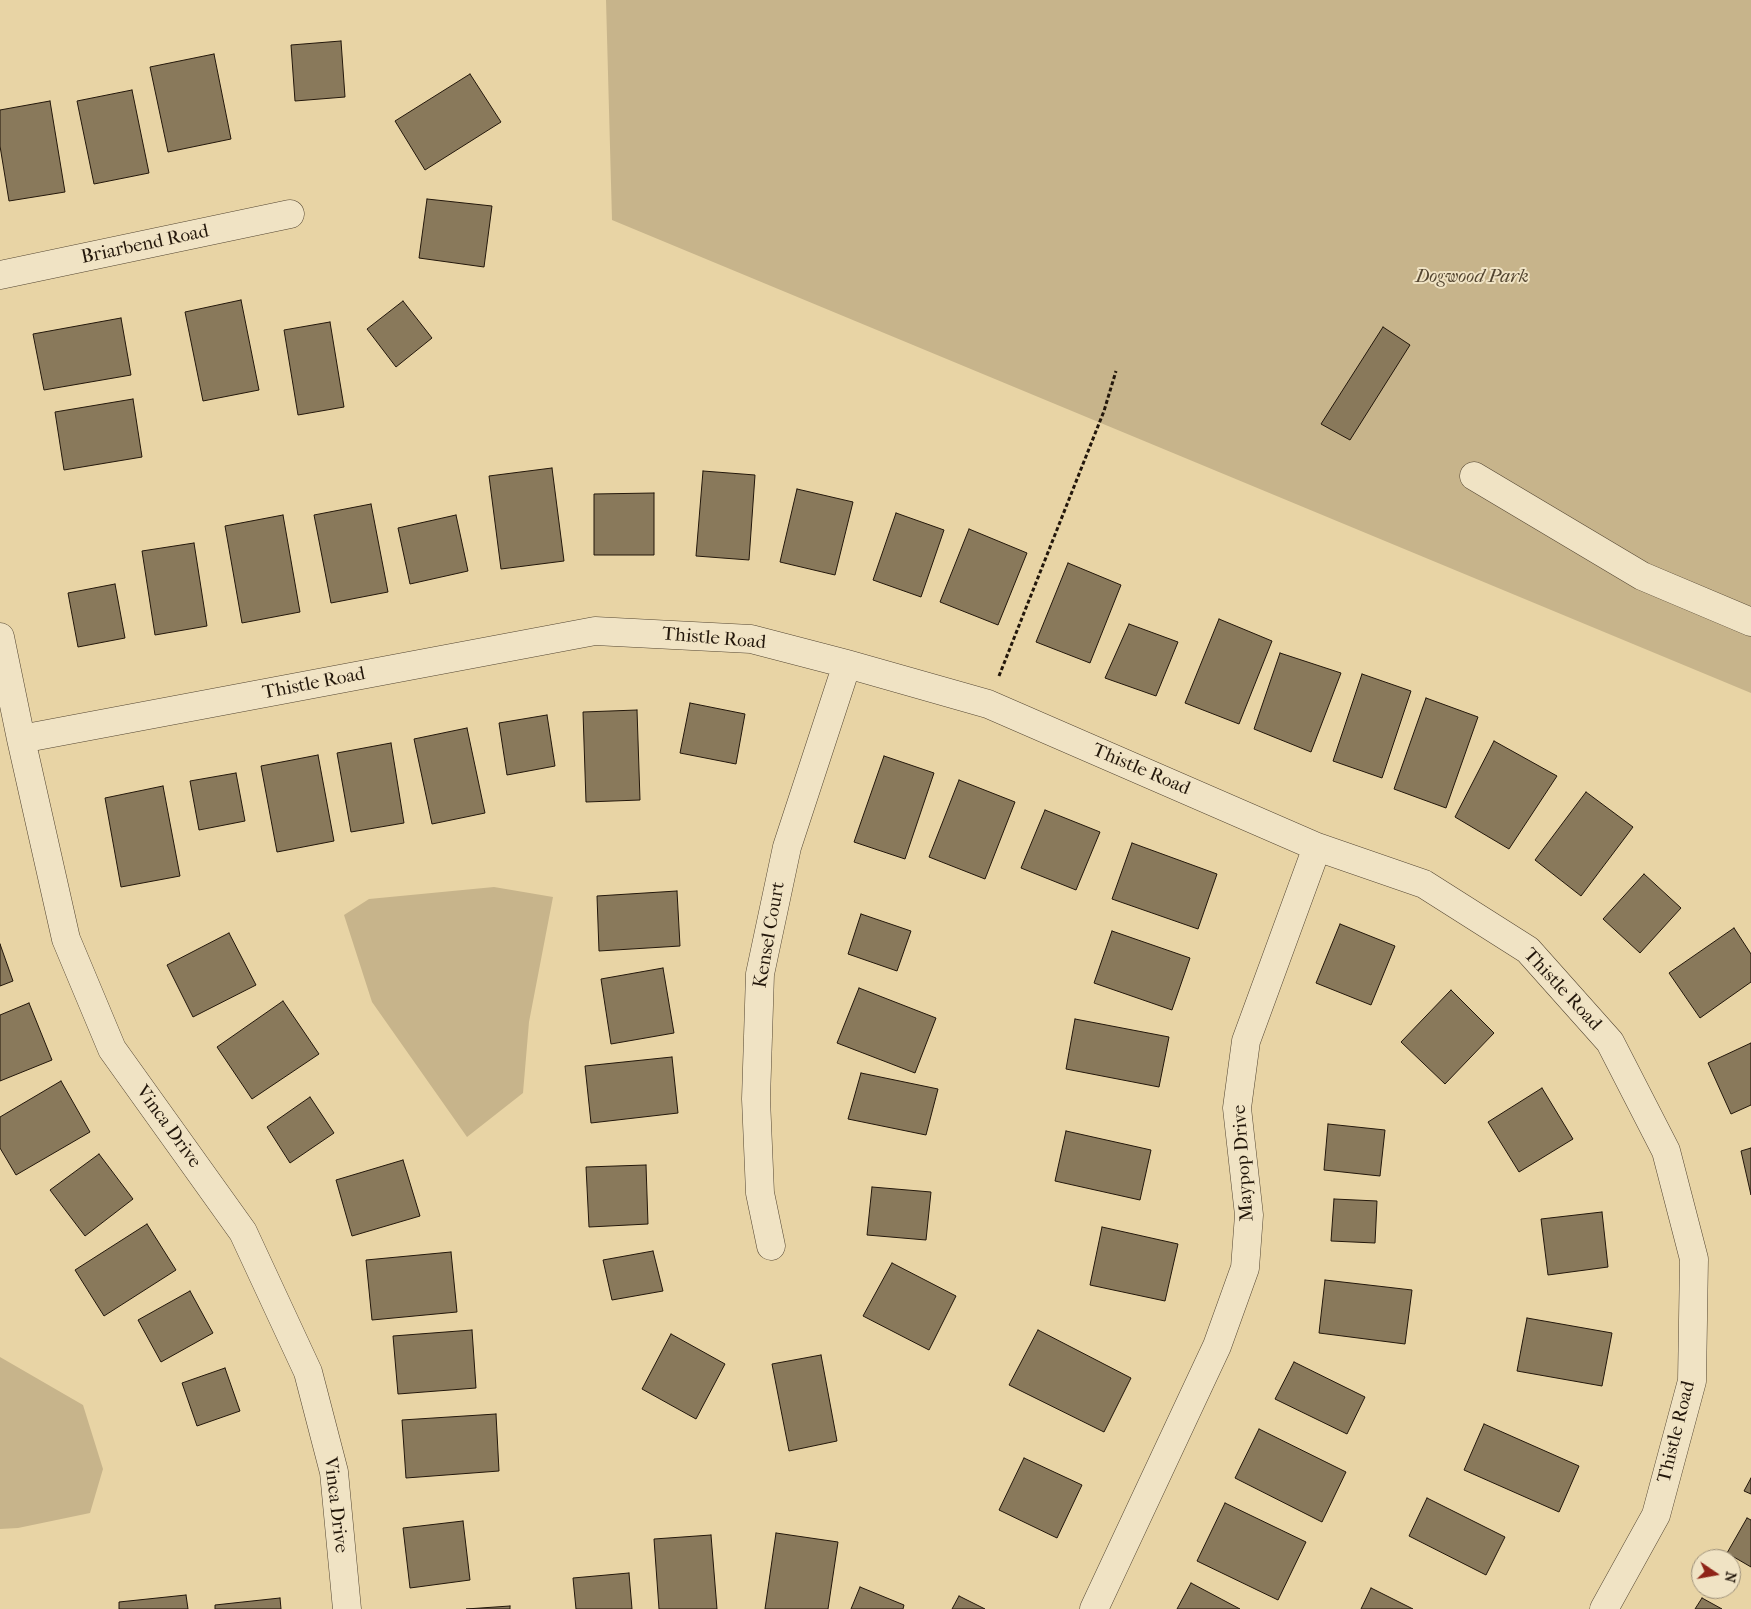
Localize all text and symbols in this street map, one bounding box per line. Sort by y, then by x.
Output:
street label: Briarbend Road [79,220,211,270]
park label: Dogwood Park [1415,266,1529,288]
street label: Thistle Road [661,623,767,655]
street label: Thistle Road [261,663,367,705]
street label: Thistle Road [1089,739,1193,801]
street label: Kensel Court [749,880,791,990]
street label: Thistle Road [1518,944,1606,1036]
street label: Vinca Drive [130,1081,206,1173]
street label: Maypop Drive [1229,1104,1259,1222]
street label: Thistle Road [1653,1379,1701,1485]
street label: Vinca Drive [318,1456,352,1554]
north arrow [1691,1549,1741,1599]
text: N [1721,1570,1740,1584]

